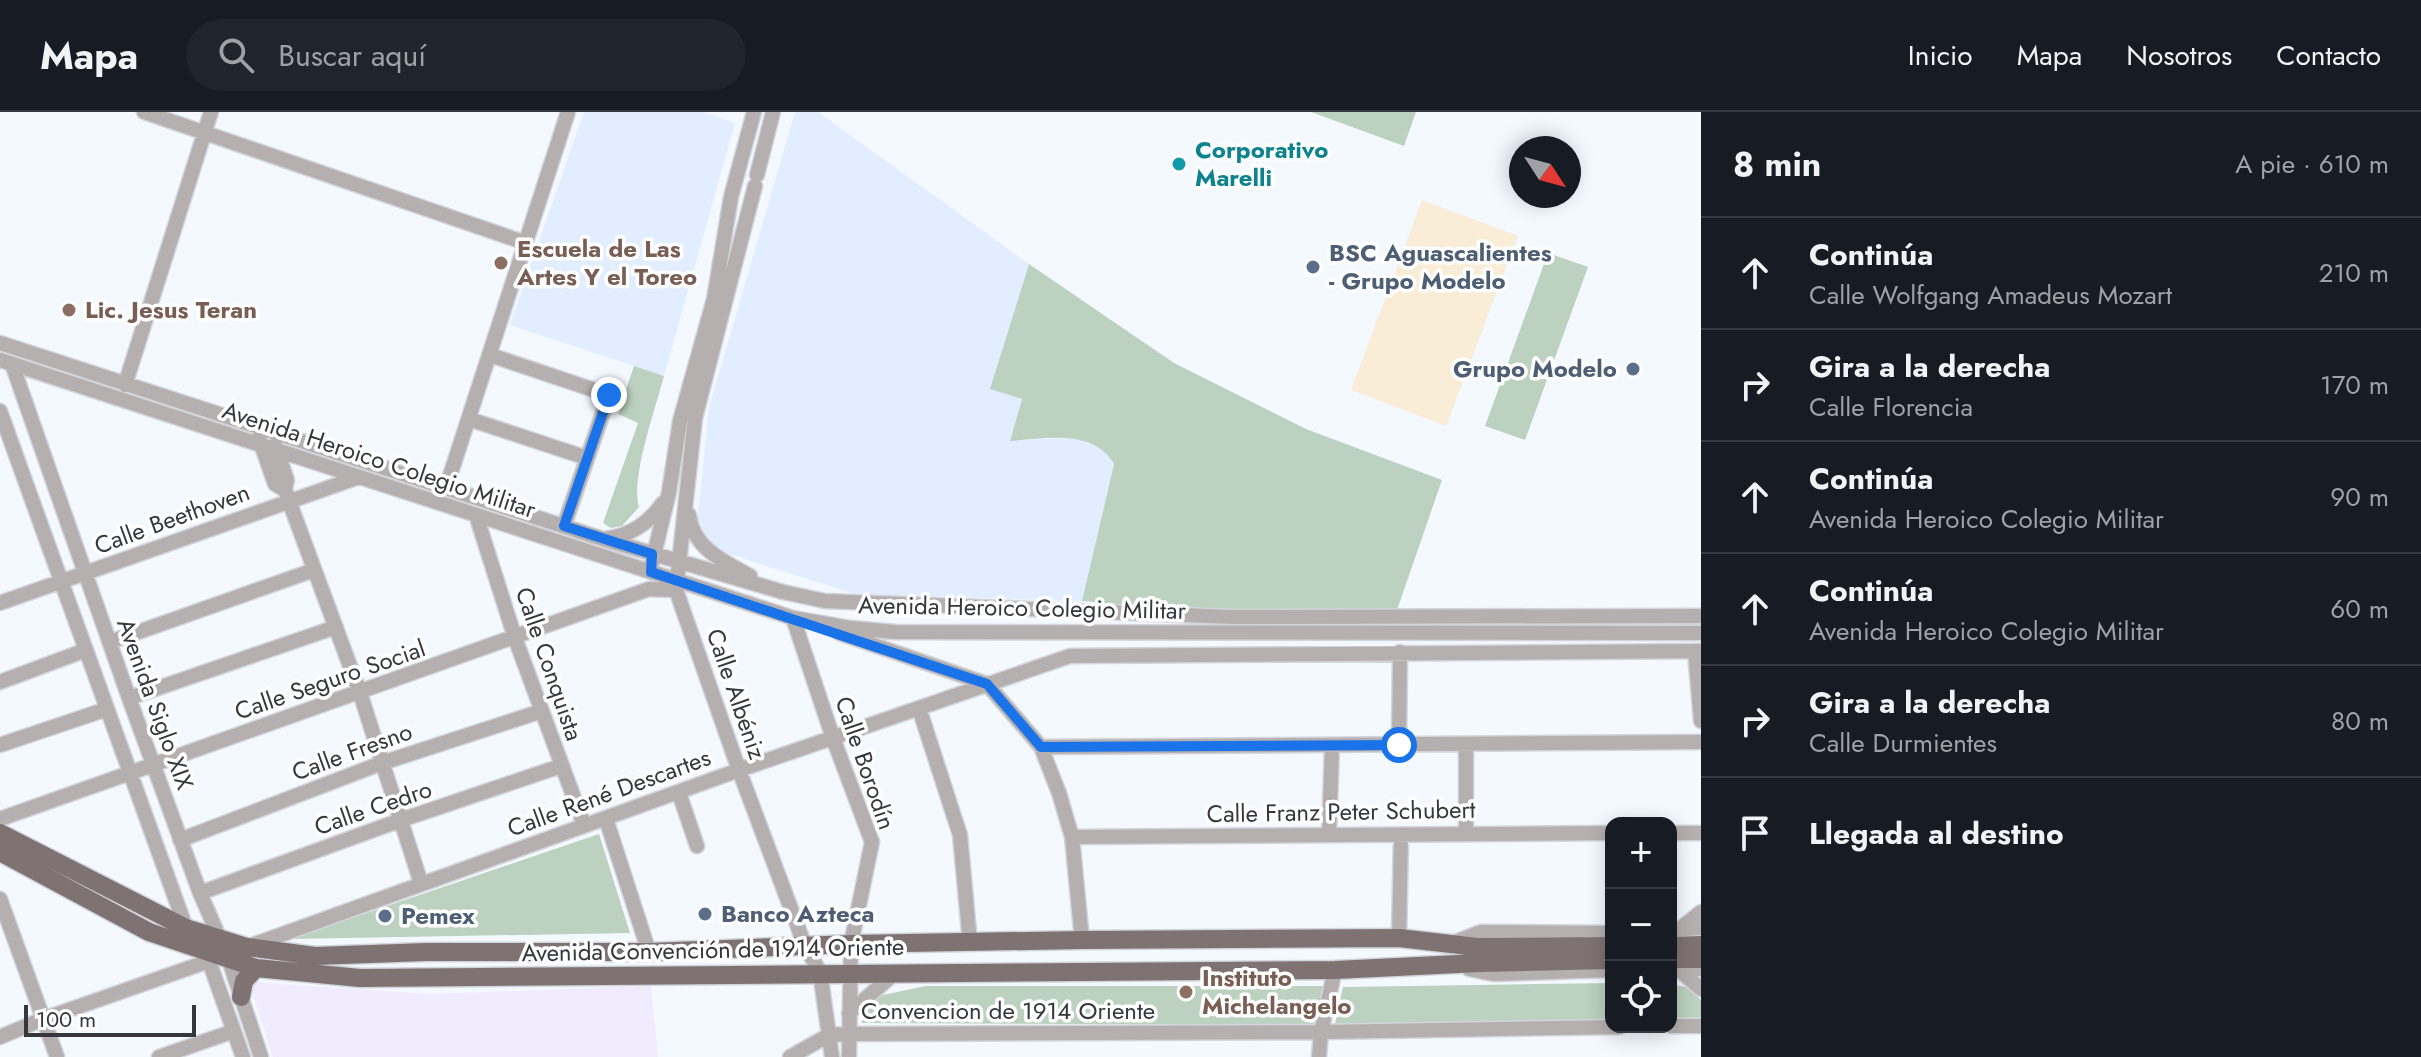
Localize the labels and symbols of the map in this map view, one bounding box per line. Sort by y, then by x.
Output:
place label: Corporativo Marelli [1195,132,1328,195]
north arrow [1509,136,1581,208]
marker: Corporativo Marelli [1170,155,1188,173]
place label: Escuela de Las Artes Y el Toreo [516,231,697,294]
place label: BSC Aguascalientes - Grupo Modelo [1329,235,1552,298]
marker: Escuela de Las Artes Y el Toreo [492,254,510,272]
marker: BSC Aguascalientes - Grupo Modelo [1304,258,1322,276]
place label: Lic. Jesus Teran [85,292,257,327]
marker: Lic. Jesus Teran [60,301,78,319]
place label: Grupo Modelo [1453,351,1617,386]
marker: Grupo Modelo [1624,360,1642,378]
route end [591,377,627,413]
street label: Avenida Heroico Colegio Militar [218,392,541,527]
street label: Calle Beethoven [89,474,254,563]
street label: Calle Conquista [507,582,592,745]
street label: Avenida Heroico Colegio Militar [858,587,1187,628]
street label: Avenida Siglo XIX [108,613,203,795]
street label: Calle Albéniz [698,624,775,764]
street label: Calle Seguro Social [230,630,430,729]
street label: Calle Borodín [826,692,905,834]
street label: Calle Fresno [287,714,417,789]
route start [1381,727,1417,763]
street label: Calle René Descartes [502,740,715,846]
street label: Calle Cedro [309,771,436,844]
street label: Calle Franz Peter Schubert [1206,792,1476,831]
place label: Banco Azteca [721,896,874,931]
place label: Pemex [401,898,475,933]
marker: Banco Azteca [696,905,714,923]
marker: Pemex [376,907,394,925]
street label: Avenida Convención de 1914 Oriente [521,929,905,970]
place label: Instituto Michelangelo [1202,960,1352,1023]
marker: Instituto Michelangelo [1177,983,1195,1001]
street label: Convencion de 1914 Oriente [861,993,1155,1028]
scale bar [24,1001,196,1037]

